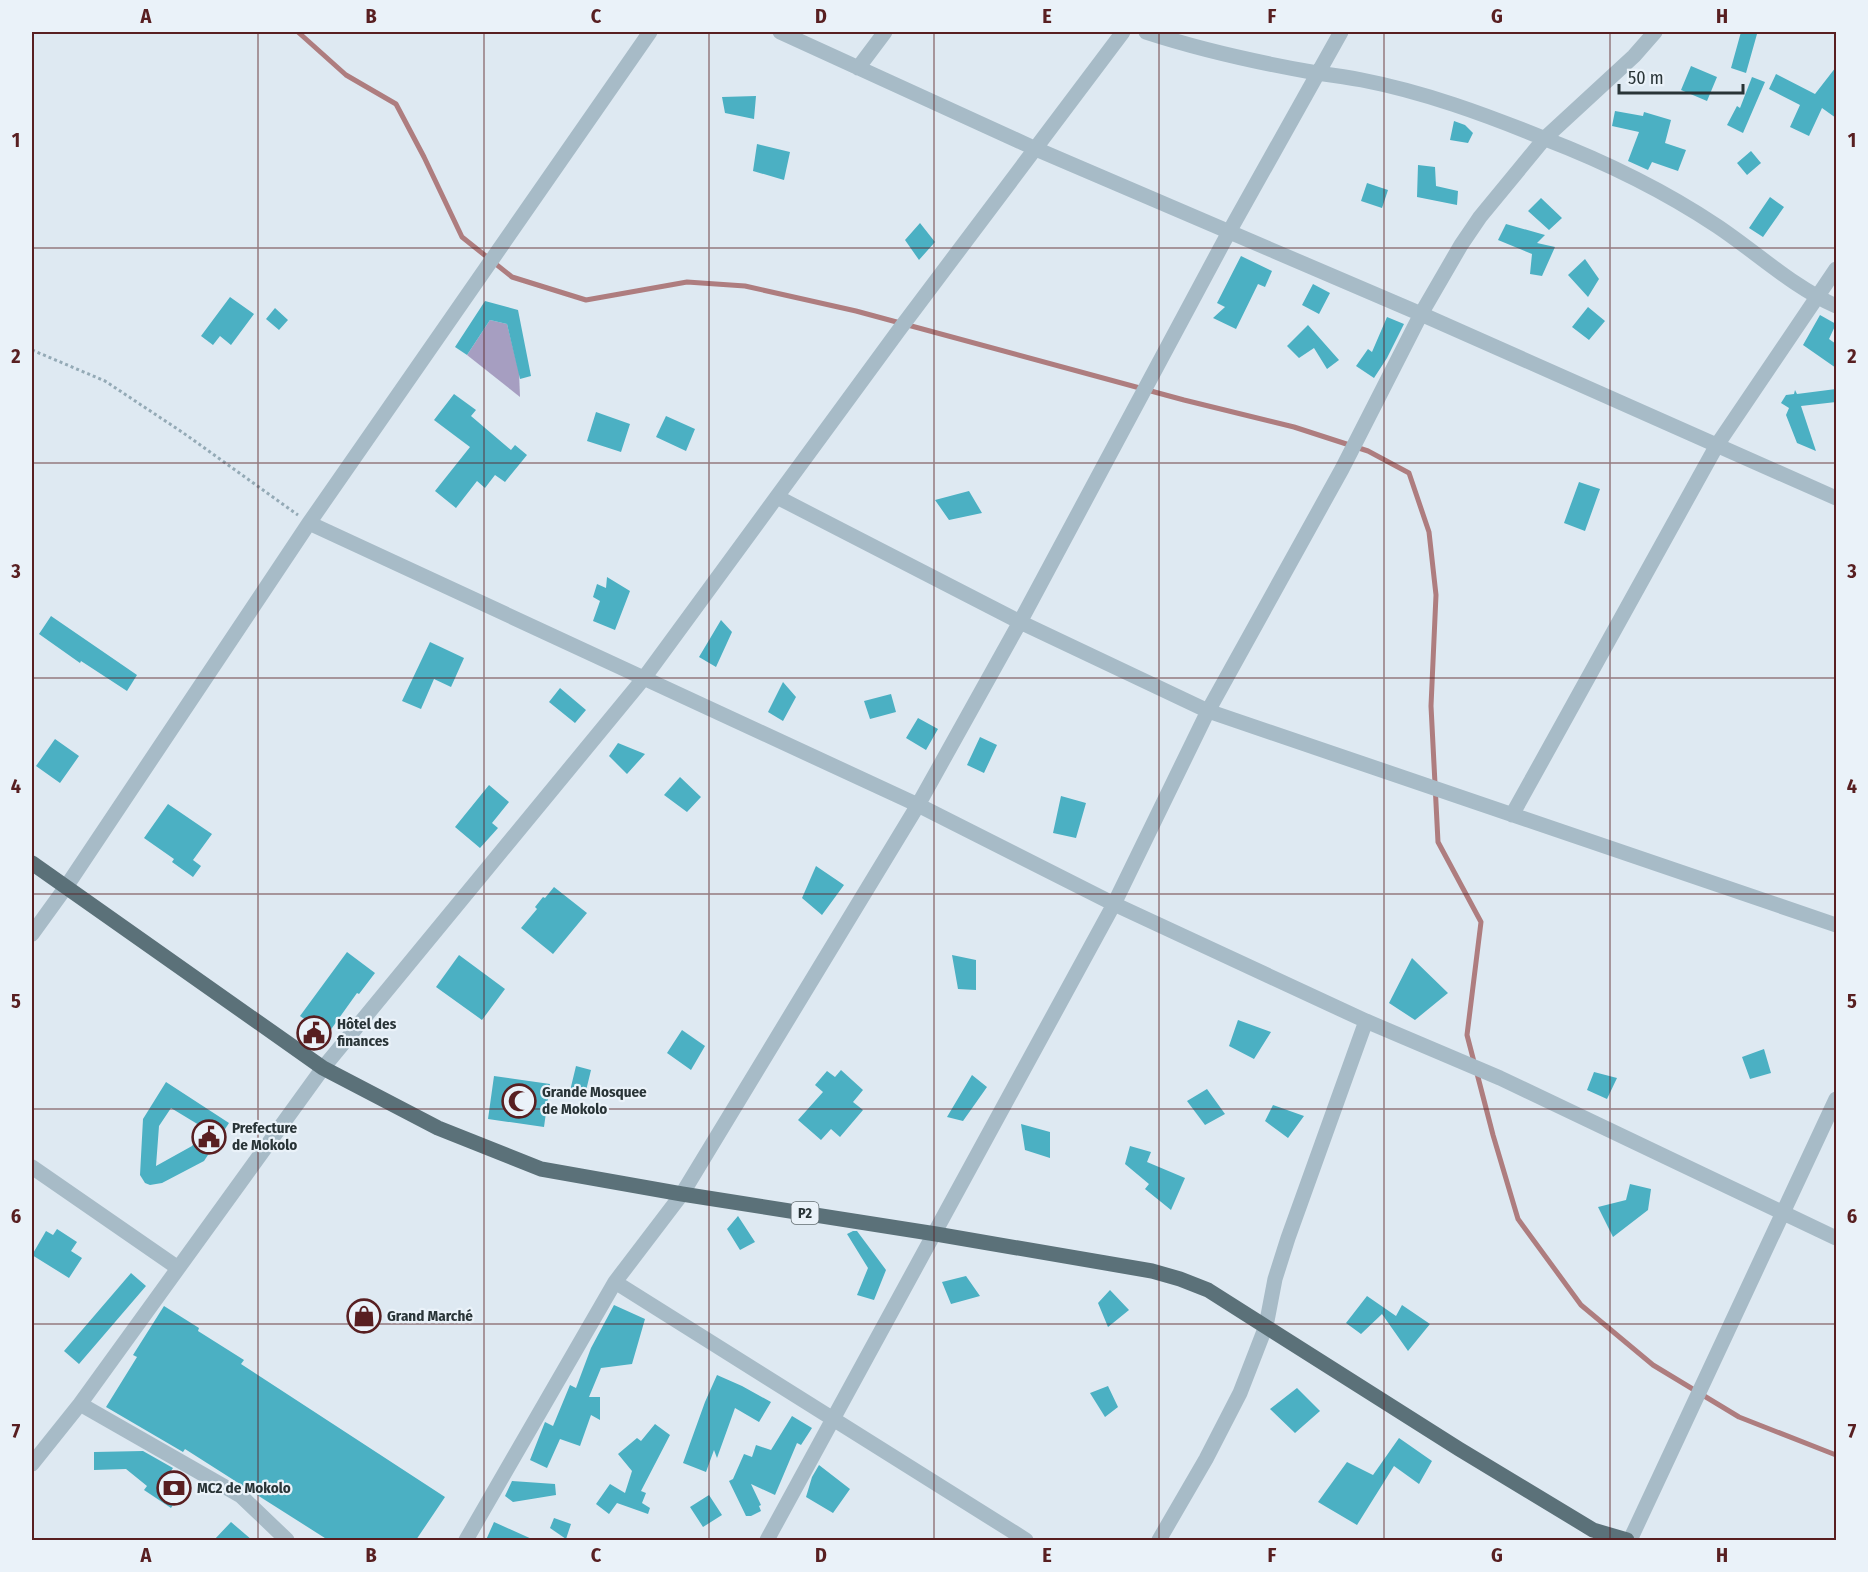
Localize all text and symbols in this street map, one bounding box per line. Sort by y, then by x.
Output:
text: A [140,4,153,28]
text: B [365,4,377,28]
text: C [591,4,602,28]
text: D [815,4,827,28]
text: E [1042,4,1052,28]
text: F [1268,4,1277,28]
text: G [1491,4,1503,28]
text: H [1716,4,1728,28]
scale bar [1619,57,1744,95]
text: 50 m [1628,67,1664,89]
text: 1 [12,128,20,152]
text: 1 [1848,128,1856,152]
text: 2 [10,344,21,368]
text: 2 [1846,344,1857,368]
text: 3 [10,559,21,583]
text: 3 [1846,559,1857,583]
text: 4 [11,774,21,798]
text: 4 [1847,774,1857,798]
text: 5 [11,989,21,1013]
text: 5 [1847,989,1857,1013]
public building icon: Hôtel des finances [296,1015,332,1051]
place label: Hôtel des finances [337,1015,397,1050]
mosque icon: Grande Mosquee de Mokolo [501,1083,537,1119]
place label: Grande Mosquee de Mokolo [542,1083,647,1118]
public building icon: Prefecture de Mokolo [191,1119,227,1155]
place label: Prefecture de Mokolo [232,1119,298,1154]
road number: P2 [792,1202,818,1224]
text: 6 [11,1204,21,1228]
text: 6 [1847,1204,1857,1228]
shop icon: Grand Marché [346,1298,382,1334]
place label: Grand Marché [387,1307,473,1325]
text: 7 [12,1419,21,1443]
text: 7 [1848,1419,1857,1443]
bank icon: MC2 de Mokolo [156,1470,192,1506]
place label: MC2 de Mokolo [197,1479,291,1497]
text: A [140,1543,153,1567]
text: B [365,1543,377,1567]
text: C [591,1543,602,1567]
text: D [815,1543,827,1567]
text: E [1042,1543,1052,1567]
text: F [1268,1543,1277,1567]
text: G [1491,1543,1503,1567]
text: H [1716,1543,1728,1567]

